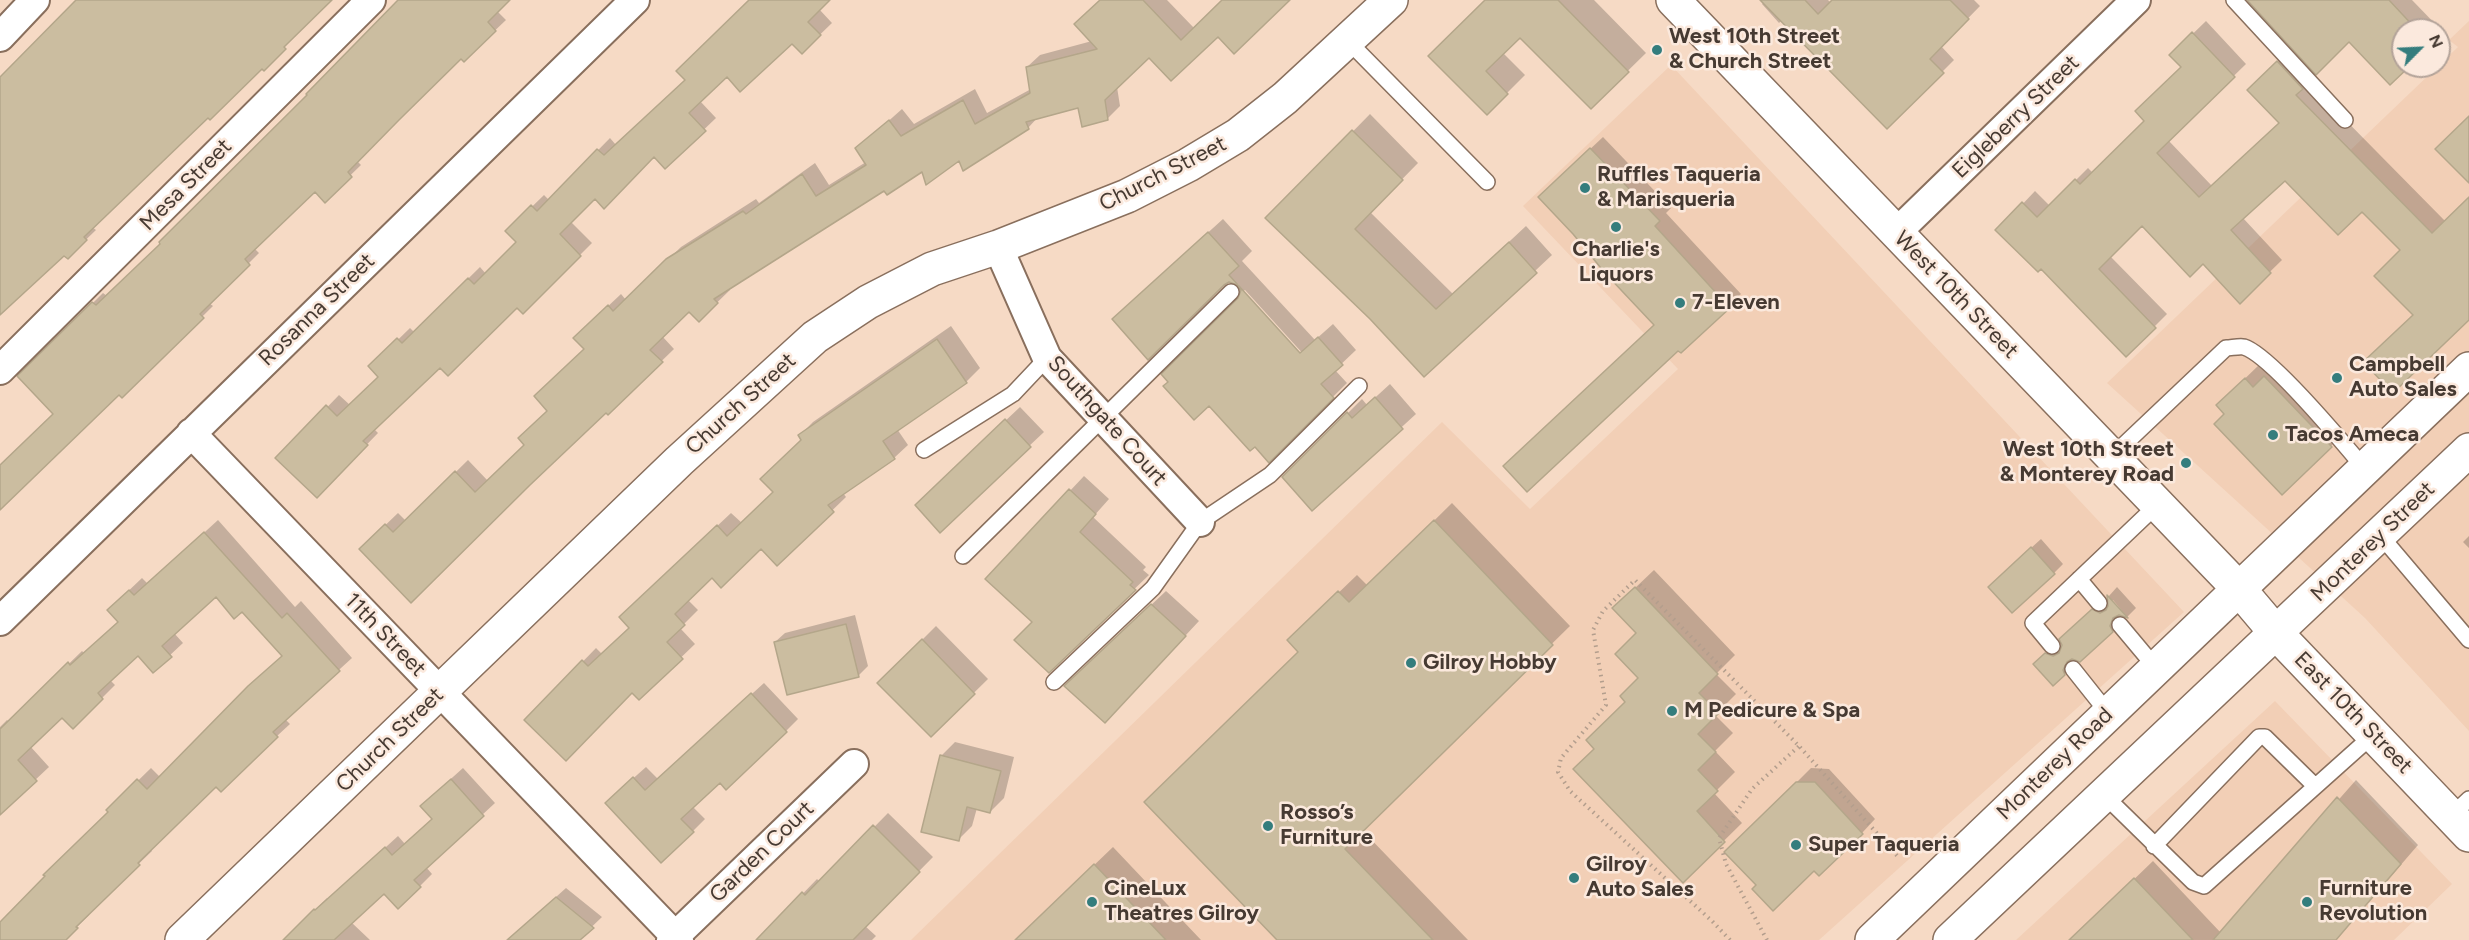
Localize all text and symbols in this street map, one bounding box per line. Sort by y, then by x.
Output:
north arrow [2391,18,2451,78]
place label: West 10th Street & Church Street [1669,24,1840,76]
text: N [2425,32,2447,51]
marker: West 10th Street & Church Street [1650,43,1664,57]
street label: Eigleberry Street [1947,50,2085,184]
street label: Church Street [1095,131,1231,217]
street label: Mesa Street [135,134,237,236]
place label: Ruffles Taqueria & Marisqueria [1597,162,1761,214]
marker: Ruffles Taqueria & Marisqueria [1578,181,1592,195]
marker: Charlie's Liquors [1609,220,1623,234]
street label: West 10th Street [1888,226,2024,364]
place label: Charlie's Liquors [1572,237,1660,288]
street label: Rosanna Street [254,248,380,372]
place label: 7-Eleven [1692,290,1780,316]
marker: 7-Eleven [1673,296,1687,310]
street label: Church Street [680,348,802,460]
street label: Southgate Court [1042,351,1172,491]
place label: Campbell Auto Sales [2349,352,2457,404]
marker: Campbell Auto Sales [2330,371,2344,385]
place label: Tacos Ameca [2285,422,2419,448]
marker: Tacos Ameca [2266,428,2280,442]
place label: West 10th Street & Monterey Road [2000,437,2174,488]
marker: West 10th Street & Monterey Road [2179,456,2193,470]
street label: Monterey Street [2306,476,2440,608]
street label: 11th Street [339,588,431,682]
street label: East 10th Street [2288,647,2418,779]
place label: Gilroy Hobby [1423,650,1557,676]
marker: Gilroy Hobby [1404,656,1418,670]
street label: Church Street [331,682,449,798]
place label: M Pedicure & Spa [1684,698,1860,724]
street label: Monterey Road [1992,702,2118,826]
marker: M Pedicure & Spa [1665,704,1679,718]
street label: Garden Court [704,796,820,908]
place label: Rosso’s Furniture [1280,800,1373,852]
marker: Rosso’s Furniture [1261,819,1275,833]
place label: Super Taqueria [1808,832,1959,858]
marker: Super Taqueria [1789,838,1803,852]
place label: Gilroy Auto Sales [1586,852,1694,903]
marker: Gilroy Auto Sales [1567,871,1581,885]
place label: CineLux Theatres Gilroy [1104,876,1259,927]
place label: Furniture Revolution [2319,876,2427,927]
marker: CineLux Theatres Gilroy [1085,895,1099,909]
marker: Furniture Revolution [2300,895,2314,909]

